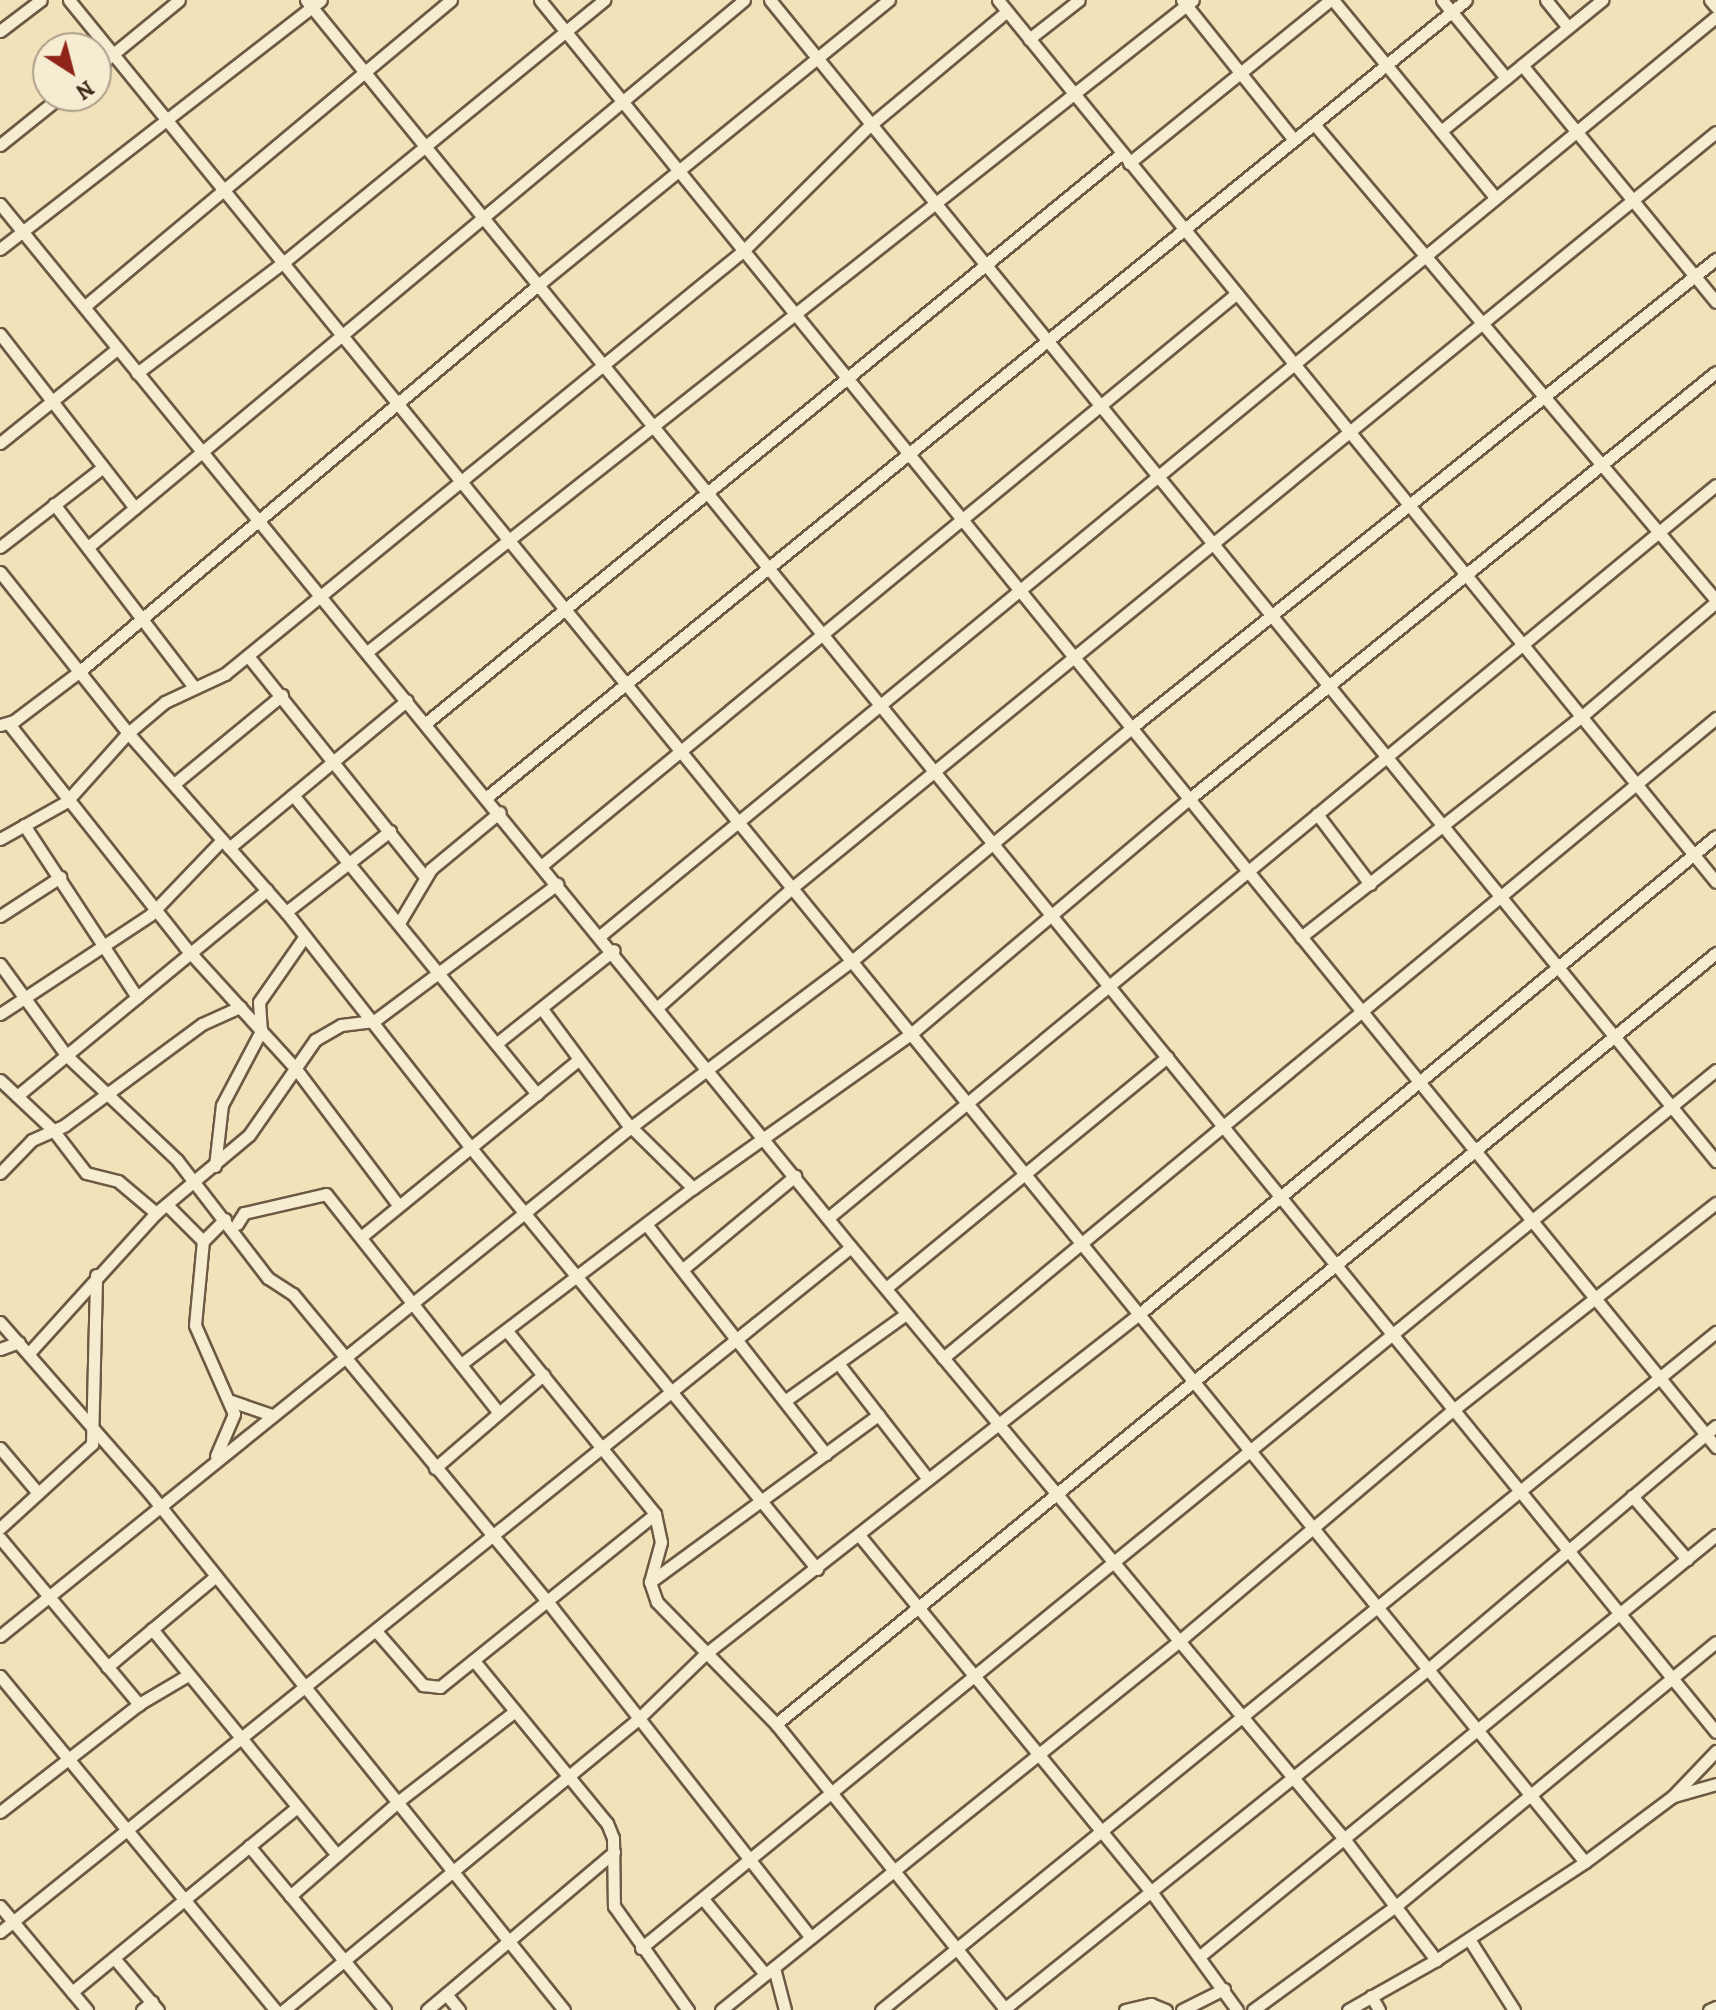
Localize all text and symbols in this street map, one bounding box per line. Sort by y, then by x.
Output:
north arrow [32,32,112,112]
text: N [70,73,100,107]

